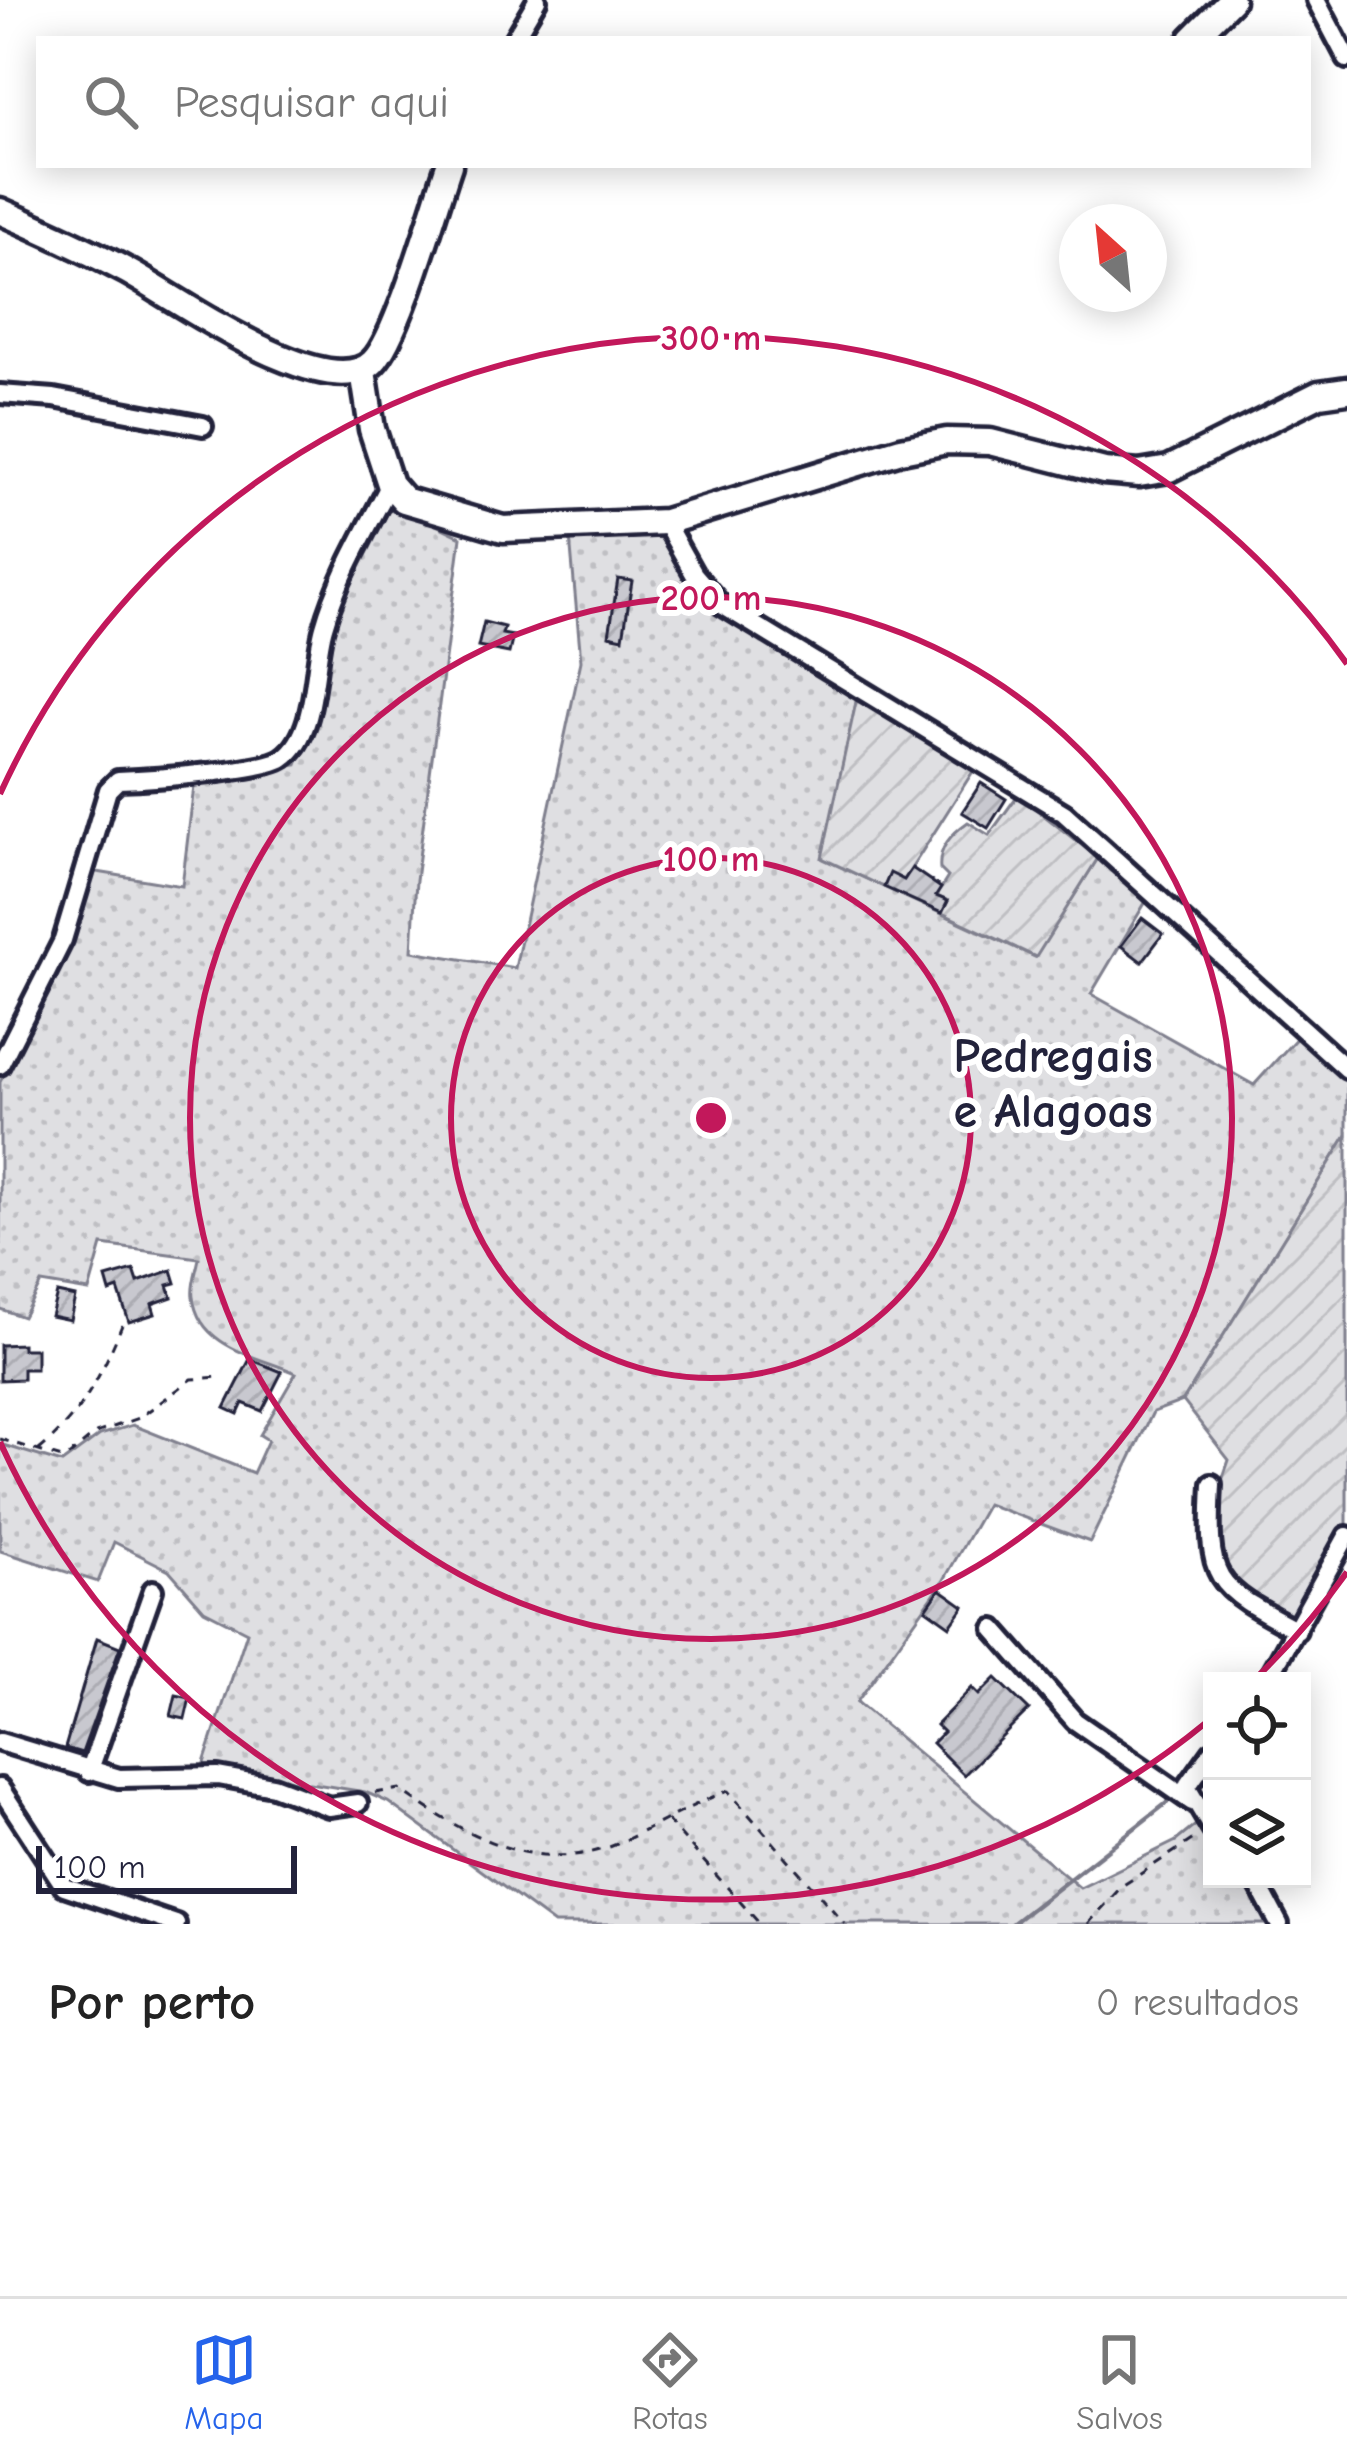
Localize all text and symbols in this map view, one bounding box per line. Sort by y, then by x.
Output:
search box [36,36,1311,168]
icon: search [78,69,144,135]
text: Pesquisar aqui [174,76,449,128]
north arrow [1059,204,1167,312]
text: 300 m [661,318,761,359]
text: 200 m [661,578,761,619]
text: 100 m [663,839,759,880]
district label: Pedregais e Alagoas [953,1029,1153,1139]
centre of rings [690,1097,732,1139]
map controls [1203,1672,1311,1888]
button: locate [1203,1672,1311,1780]
button: layers [1203,1780,1311,1888]
scale bar [36,1840,297,1893]
text: 100 m [54,1848,146,1886]
text: Por perto [48,1973,255,2032]
text: 0 resultados [1096,1980,1299,2025]
tab: Mapa [184,2327,263,2437]
tab: Rotas [632,2327,708,2437]
tab: Salvos [1076,2327,1163,2437]

